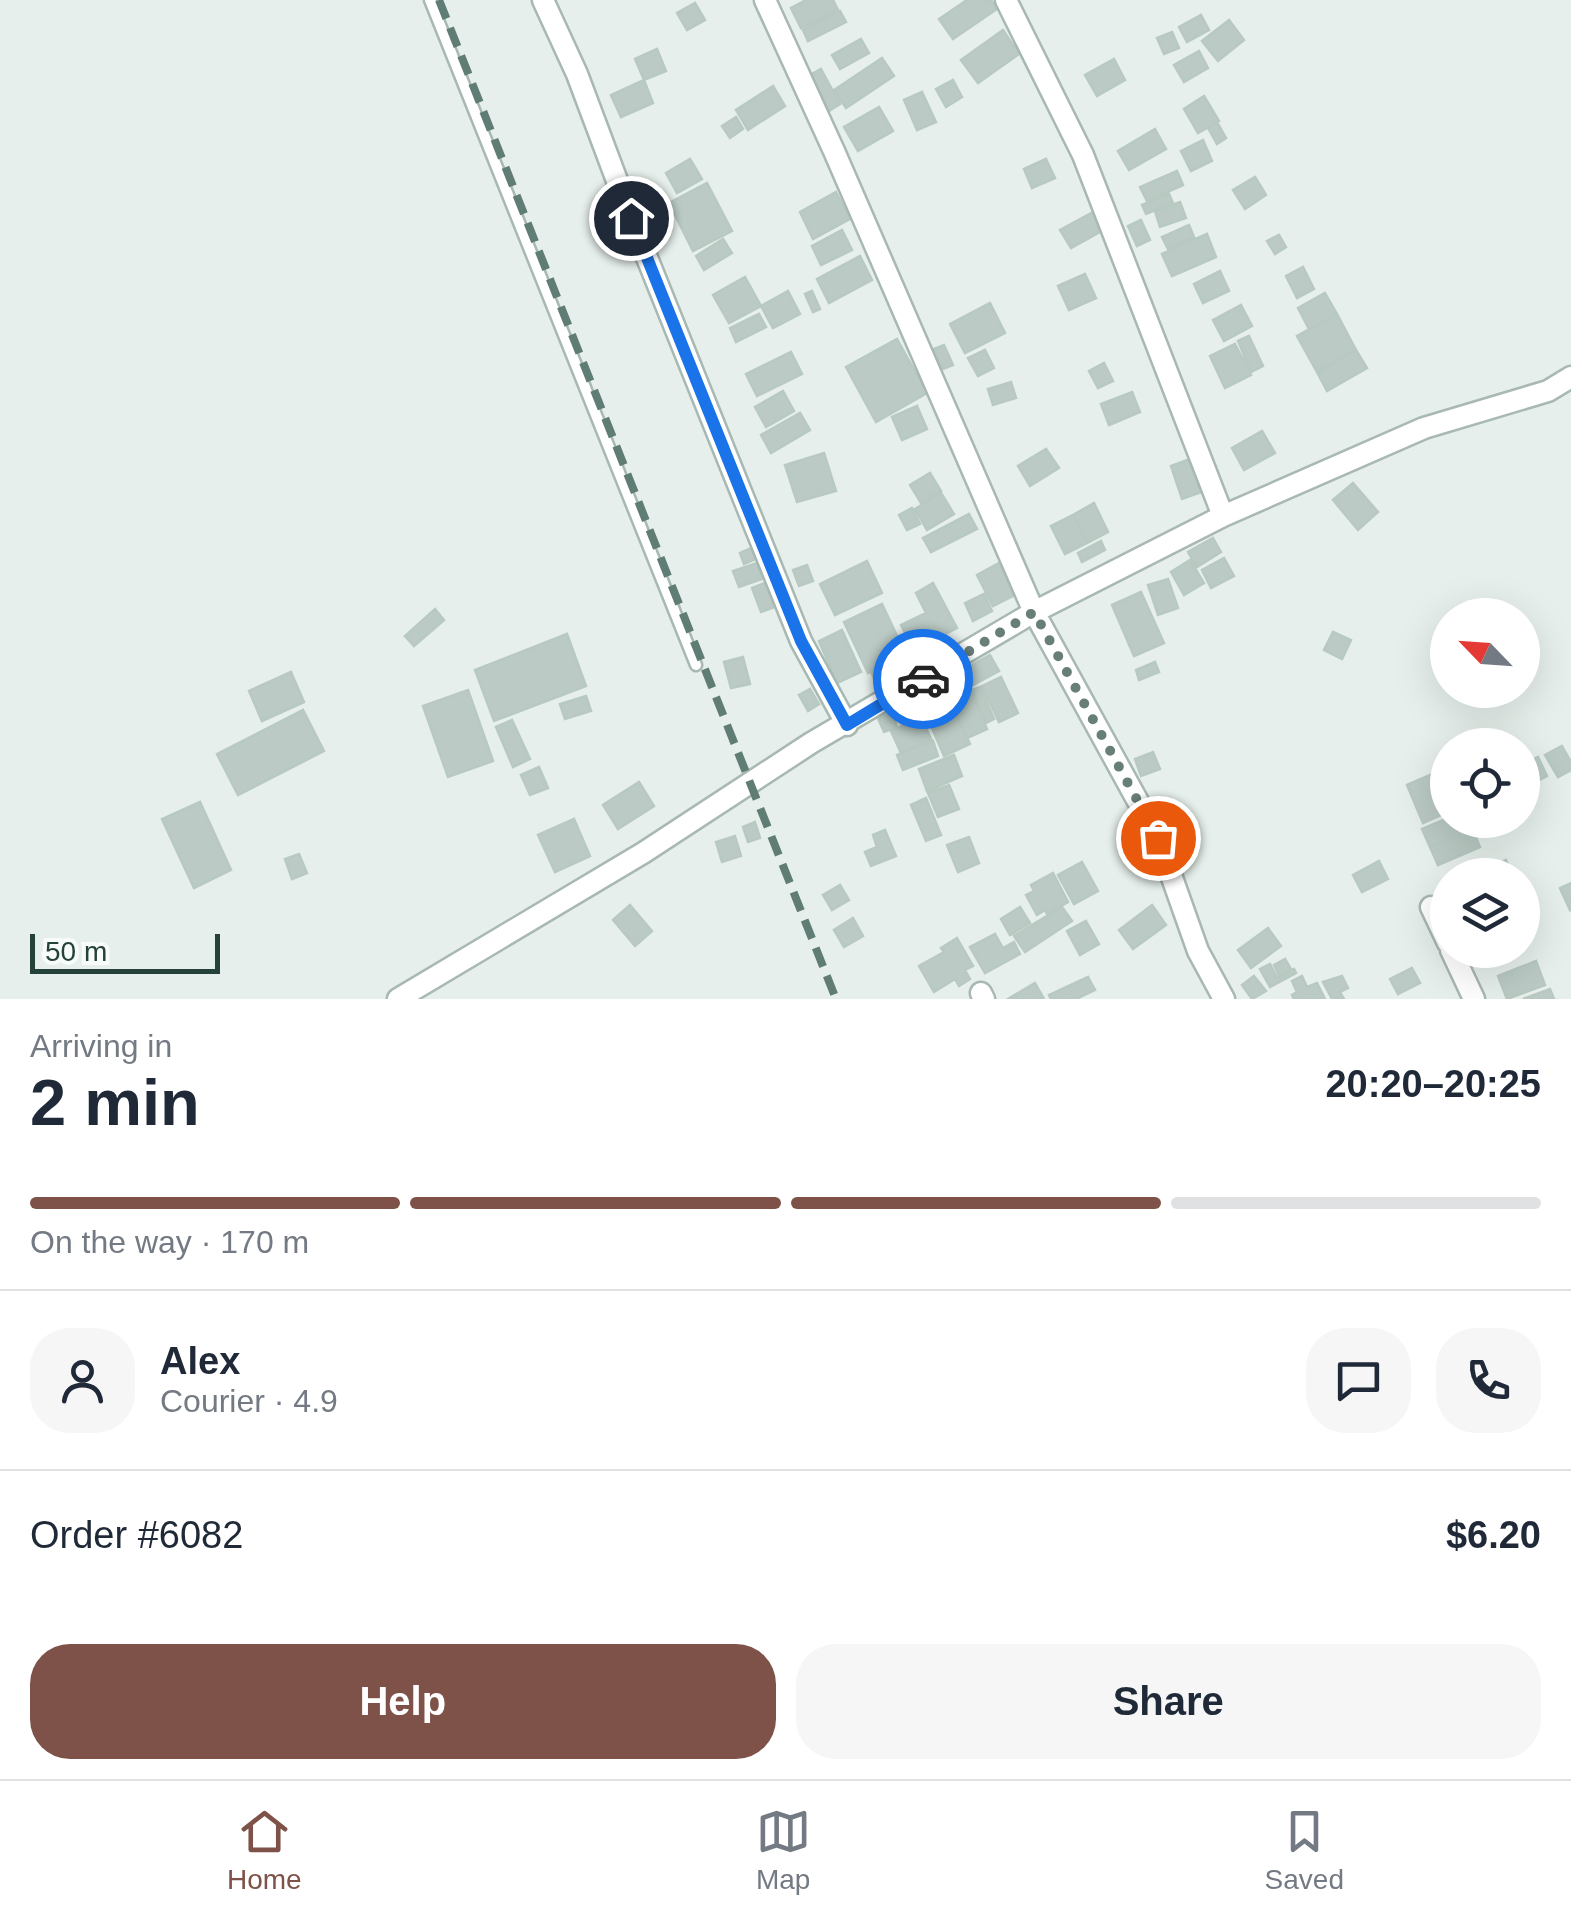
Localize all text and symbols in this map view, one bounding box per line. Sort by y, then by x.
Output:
pin [589,176,674,261]
icon: home [604,191,659,246]
north arrow [1430,598,1540,708]
map controls [1430,598,1540,968]
courier [873,629,973,729]
icon: car [896,652,951,707]
button: locate [1430,728,1540,838]
pin [1116,796,1201,881]
icon: bag [1131,811,1186,866]
button: layers [1430,858,1540,968]
scale bar [30,929,220,974]
text: 50 m [45,936,107,967]
text: Arriving in [30,1028,172,1064]
text: 20:20–20:25 [1325,1063,1541,1105]
text: 2 min [30,1066,200,1139]
text: On the way · 170 m [30,1224,309,1260]
button: person [30,1328,135,1433]
button: chat [1306,1328,1411,1433]
button: phone [1436,1328,1541,1433]
text: Alex [160,1340,240,1382]
text: Courier · 4.9 [160,1383,338,1419]
text: Order #6082 [30,1514,243,1556]
text: $6.20 [1446,1514,1541,1556]
button: Help [30,1644,776,1759]
button: Share [796,1644,1541,1759]
tab: Home [227,1804,302,1896]
tab: Map [756,1804,811,1896]
tab: Saved [1265,1804,1344,1896]

